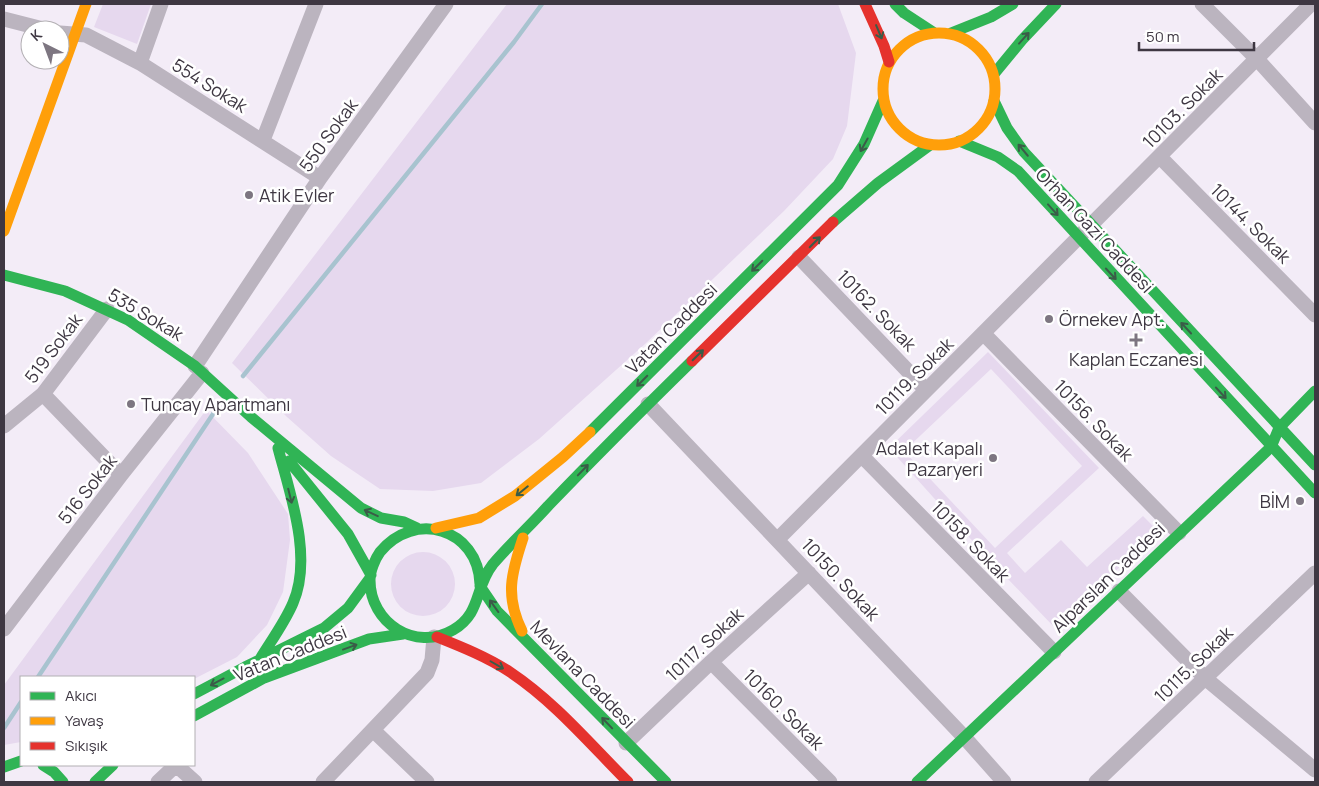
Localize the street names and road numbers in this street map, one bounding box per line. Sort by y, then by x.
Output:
street label: 554 Sokak [168,52,253,118]
street label: 10103. Sokak [1137,62,1228,153]
street label: 550 Sokak [293,93,363,176]
street label: Orhan Gazi Caddesi [1031,162,1159,298]
street label: 10144. Sokak [1206,178,1297,269]
street label: 10162. Sokak [832,264,923,357]
street label: Vatan Caddesi [620,277,722,379]
street label: 535 Sokak [104,282,189,346]
street label: 519 Sokak [19,307,88,388]
street label: 10119. Sokak [870,331,959,420]
street label: 10156. Sokak [1049,374,1140,467]
street label: 516 Sokak [52,449,122,529]
street label: 10158. Sokak [926,495,1016,587]
street label: Alparslan Caddesi [1046,517,1170,637]
street label: 10150. Sokak [797,533,886,626]
street label: 10117. Sokak [660,601,749,686]
street label: Mevlana Caddesi [525,615,641,733]
street label: Vatan Caddesi [230,619,350,687]
street label: 10115. Sokak [1149,620,1238,707]
street label: 10160. Sokak [738,663,830,755]

